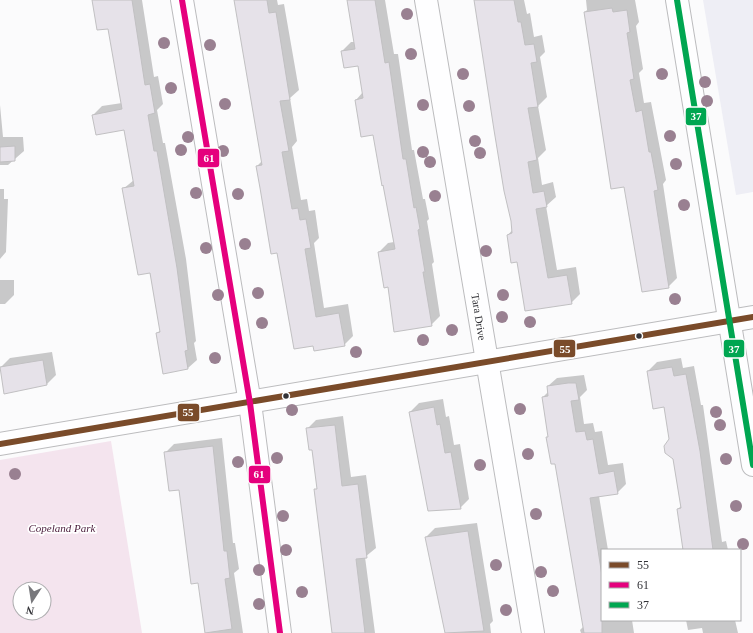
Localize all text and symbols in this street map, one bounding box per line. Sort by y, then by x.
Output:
line badge: 37 [685,107,707,126]
text: 37 [691,110,702,122]
line badge: 61 [197,148,220,168]
text: 61 [204,152,215,164]
street label: Tara Drive [469,293,489,341]
unlabelled marker [634,331,644,341]
line badge: 55 [553,339,576,358]
line badge: 37 [723,339,745,358]
text: 55 [560,343,571,355]
text: 37 [729,343,740,355]
unlabelled marker [281,391,291,401]
line badge: 55 [177,403,200,422]
text: 55 [183,406,194,418]
line badge: 61 [248,465,271,484]
text: 61 [254,468,265,480]
park label: Copeland Park [29,522,97,534]
legend [601,549,741,621]
text: 55 [637,558,649,572]
text: 61 [637,578,649,592]
north arrow [12,581,52,621]
text: 37 [637,598,649,612]
text: N [25,604,35,617]

